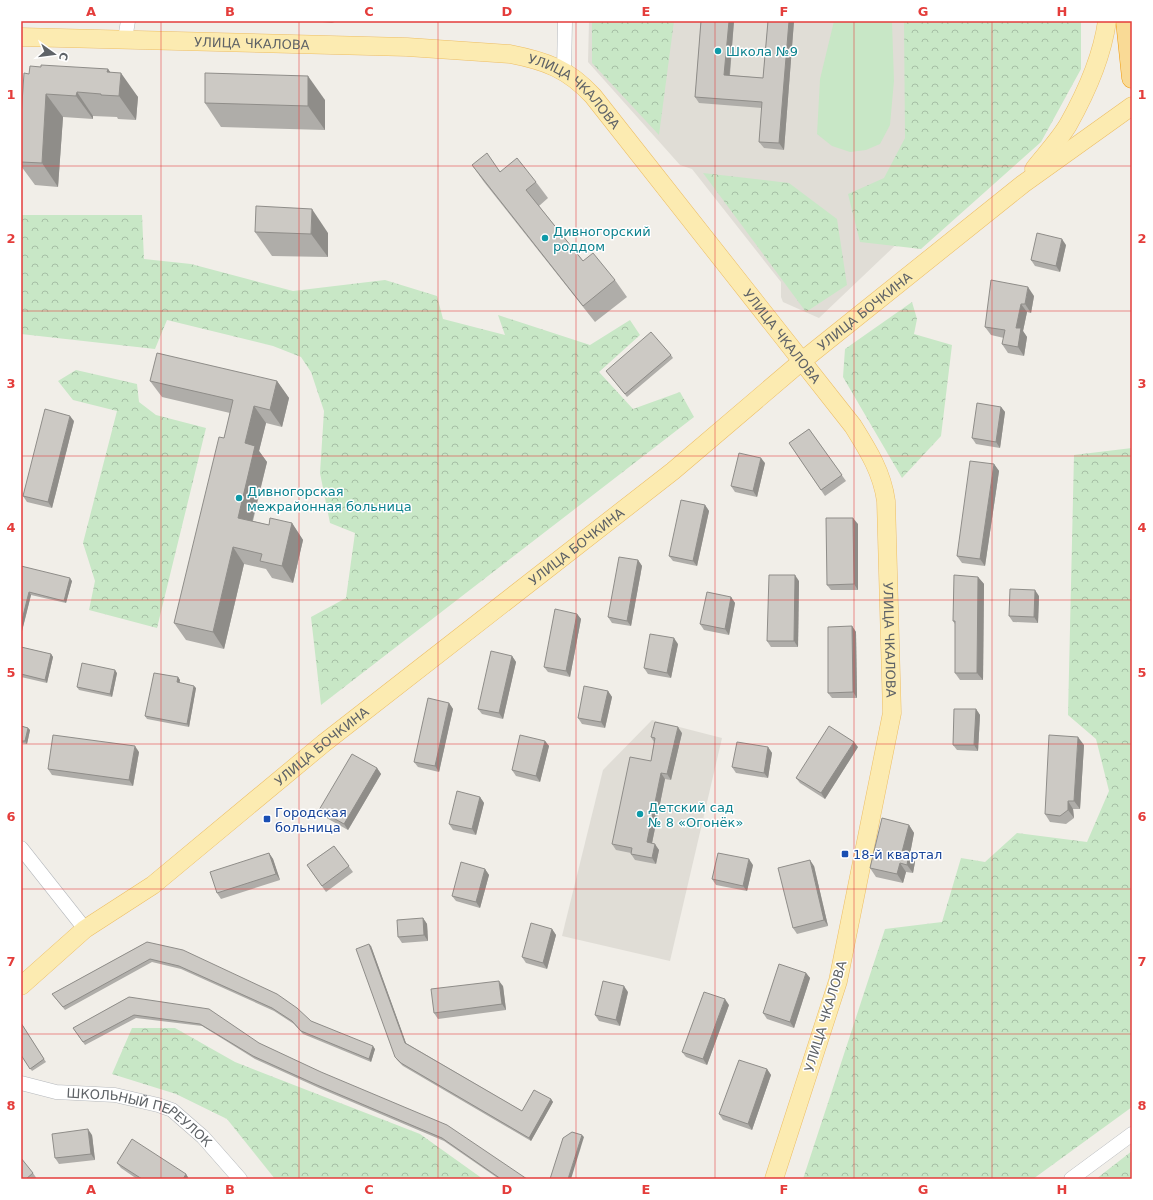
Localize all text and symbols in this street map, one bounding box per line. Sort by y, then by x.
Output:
text: A [86,4,96,19]
text: B [225,4,235,19]
text: C [364,4,374,19]
text: D [502,4,513,19]
text: E [642,4,650,19]
text: F [780,4,788,19]
text: G [918,4,928,19]
text: H [1057,4,1067,19]
north arrow [34,34,74,74]
street label: УЛИЦА ЧКАЛОВА [194,34,310,52]
place label: Школа №9 [726,44,798,59]
marker: Школа №9 [713,46,723,56]
text: С [56,51,71,62]
street label: УЛИЦА ЧКАЛОВА [526,51,623,132]
text: 1 [6,87,16,102]
text: 1 [1137,87,1147,102]
place label: Дивногорский роддом [553,224,651,254]
text: 2 [6,231,16,246]
text: 2 [1137,231,1147,246]
marker: Дивногорский роддом [540,233,550,243]
street label: УЛИЦА БОЧКИНА [815,269,915,354]
street label: УЛИЦА ЧКАЛОВА [740,286,823,386]
text: 3 [6,376,16,391]
text: 3 [1137,376,1147,391]
place label: Дивногорская межрайонная больница [247,484,412,514]
marker: Дивногорская межрайонная больница [234,493,244,503]
street label: УЛИЦА БОЧКИНА [526,505,627,588]
text: 4 [6,520,16,535]
text: 4 [1137,520,1147,535]
street label: УЛИЦА ЧКАЛОВА [880,582,899,698]
text: 5 [6,665,16,680]
text: 5 [1137,665,1147,680]
street label: УЛИЦА БОЧКИНА [272,704,372,789]
place label: Детский сад № 8 «Огонёк» [648,800,743,830]
place label: Городская больница [275,805,347,835]
text: 6 [6,809,16,824]
marker: Детский сад № 8 «Огонёк» [635,809,645,819]
text: 6 [1137,809,1147,824]
marker: Городская больница [262,814,272,824]
place label: 18-й квартал [853,847,942,862]
marker: 18-й квартал [840,849,850,859]
text: 7 [6,954,16,969]
text: 7 [1137,954,1147,969]
street label: УЛИЦА ЧКАЛОВА [801,959,850,1074]
street label: ШКОЛЬНЫЙ ПЕРЕУЛОК [66,1086,215,1150]
text: 8 [6,1098,16,1113]
text: 8 [1137,1098,1147,1113]
text: A [86,1182,96,1197]
text: B [225,1182,235,1197]
text: C [364,1182,374,1197]
text: D [502,1182,513,1197]
text: E [642,1182,650,1197]
text: F [780,1182,788,1197]
text: G [918,1182,928,1197]
text: H [1057,1182,1067,1197]

